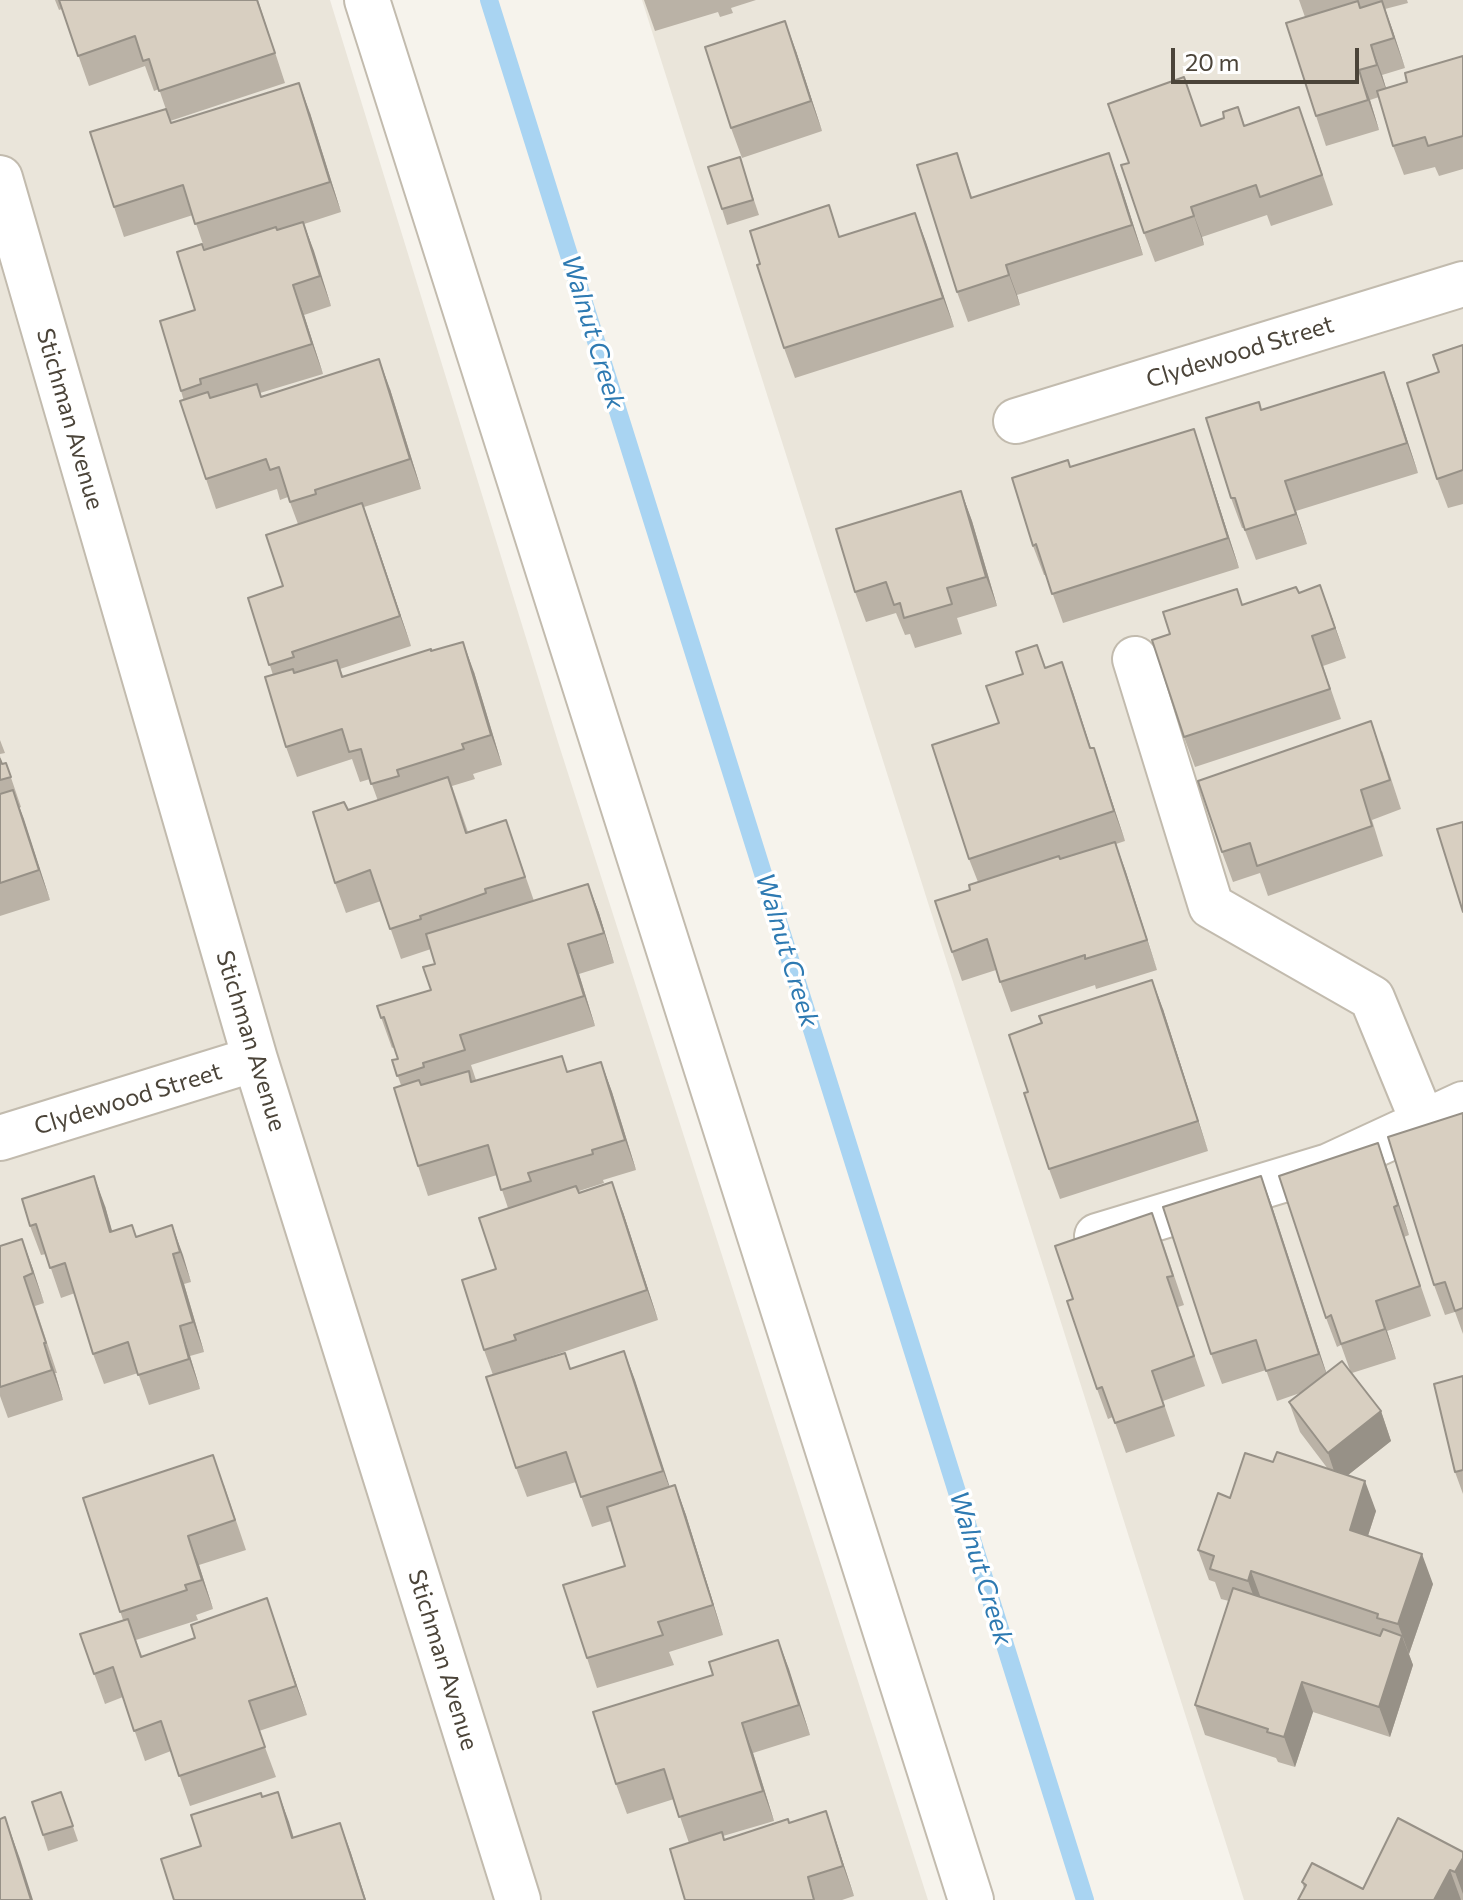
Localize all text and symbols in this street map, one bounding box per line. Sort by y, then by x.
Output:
scale bar [1175,32,1363,82]
text: 20 m [1185,47,1239,76]
water label: Walnut Creek [555,251,631,413]
street label: Clydewood Street [1143,310,1337,394]
street label: Stichman Avenue [30,325,110,513]
water label: Walnut Creek [749,869,825,1031]
street label: Stichman Avenue [210,947,292,1135]
street label: Clydewood Street [31,1057,225,1141]
water label: Walnut Creek [943,1487,1019,1649]
street label: Stichman Avenue [402,1566,484,1754]

